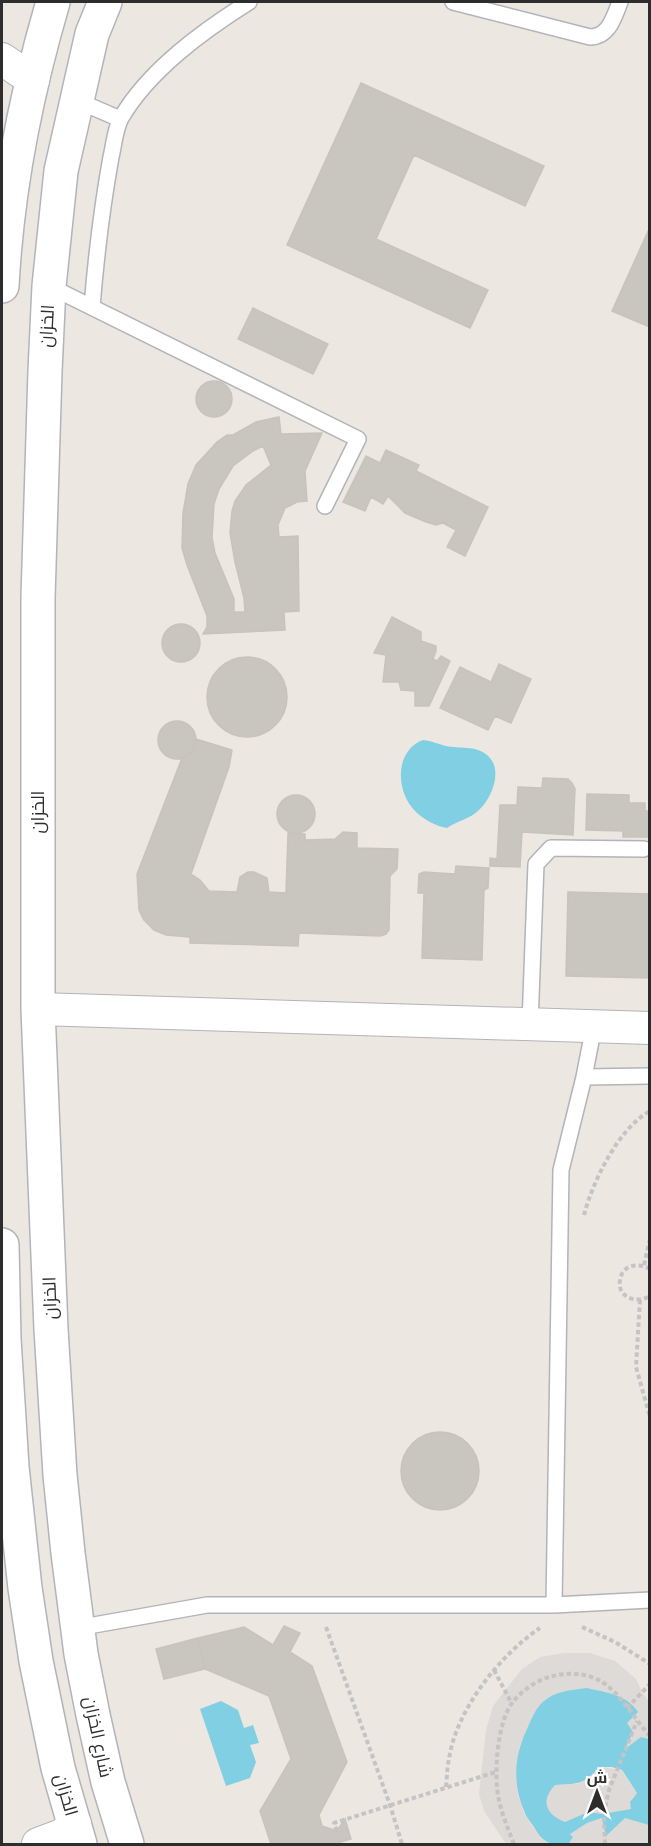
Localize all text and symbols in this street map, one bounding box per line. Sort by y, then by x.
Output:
street label: الخزان [34,304,60,348]
street label: الخزان [26,791,50,833]
street label: الخزان [37,1276,63,1320]
street label: شارع الخزان [78,1694,118,1780]
north arrow [567,1762,627,1822]
text: ش [587,1767,607,1789]
street label: الخزان [49,1771,83,1819]

